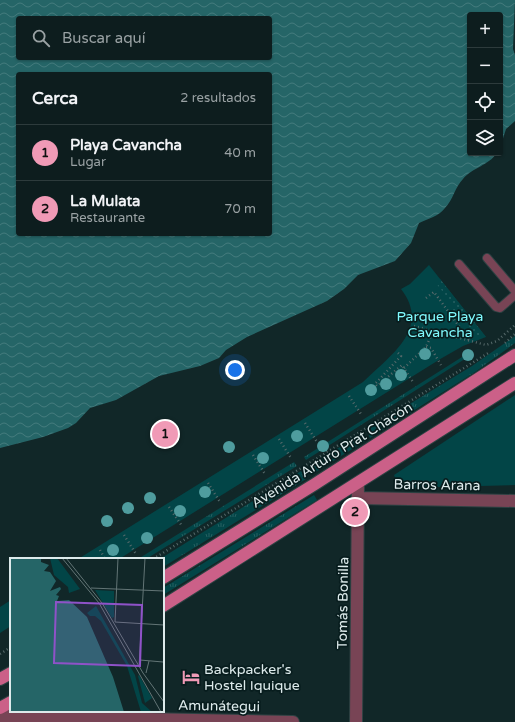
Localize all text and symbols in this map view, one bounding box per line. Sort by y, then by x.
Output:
map controls [467,12,503,156]
button: + [467,12,503,48]
search box [16,16,272,60]
icon: search [30,27,52,49]
text: Buscar aquí [62,29,145,47]
button: − [467,48,503,84]
button: locate [467,84,503,120]
text: Cerca [32,88,78,109]
text: 2 resultados [180,90,256,106]
button: layers [467,120,503,156]
text: Playa Cavancha [70,136,182,154]
text: 1 [41,145,49,161]
text: 40 m [224,145,256,161]
text: Lugar [70,154,106,170]
text: La Mulata [70,192,141,210]
text: 2 [41,201,49,217]
text: 70 m [224,201,256,217]
text: Restaurante [70,210,145,226]
park label: Parque Playa Cavancha [397,308,483,341]
your location [225,360,245,380]
street label: Avenida Arturo Prat Chacón [248,398,416,512]
pin: 1 [152,419,178,449]
street label: Barros Arana [393,476,481,494]
pin: 2 [342,497,368,527]
street label: Tomás Bonilla [334,557,352,649]
inset map [10,558,164,712]
place label: Backpacker's Hostel Iquique [204,661,300,694]
hotel icon: Backpacker's Hostel Iquique [181,667,201,687]
street label: Amunátegui [178,697,260,715]

